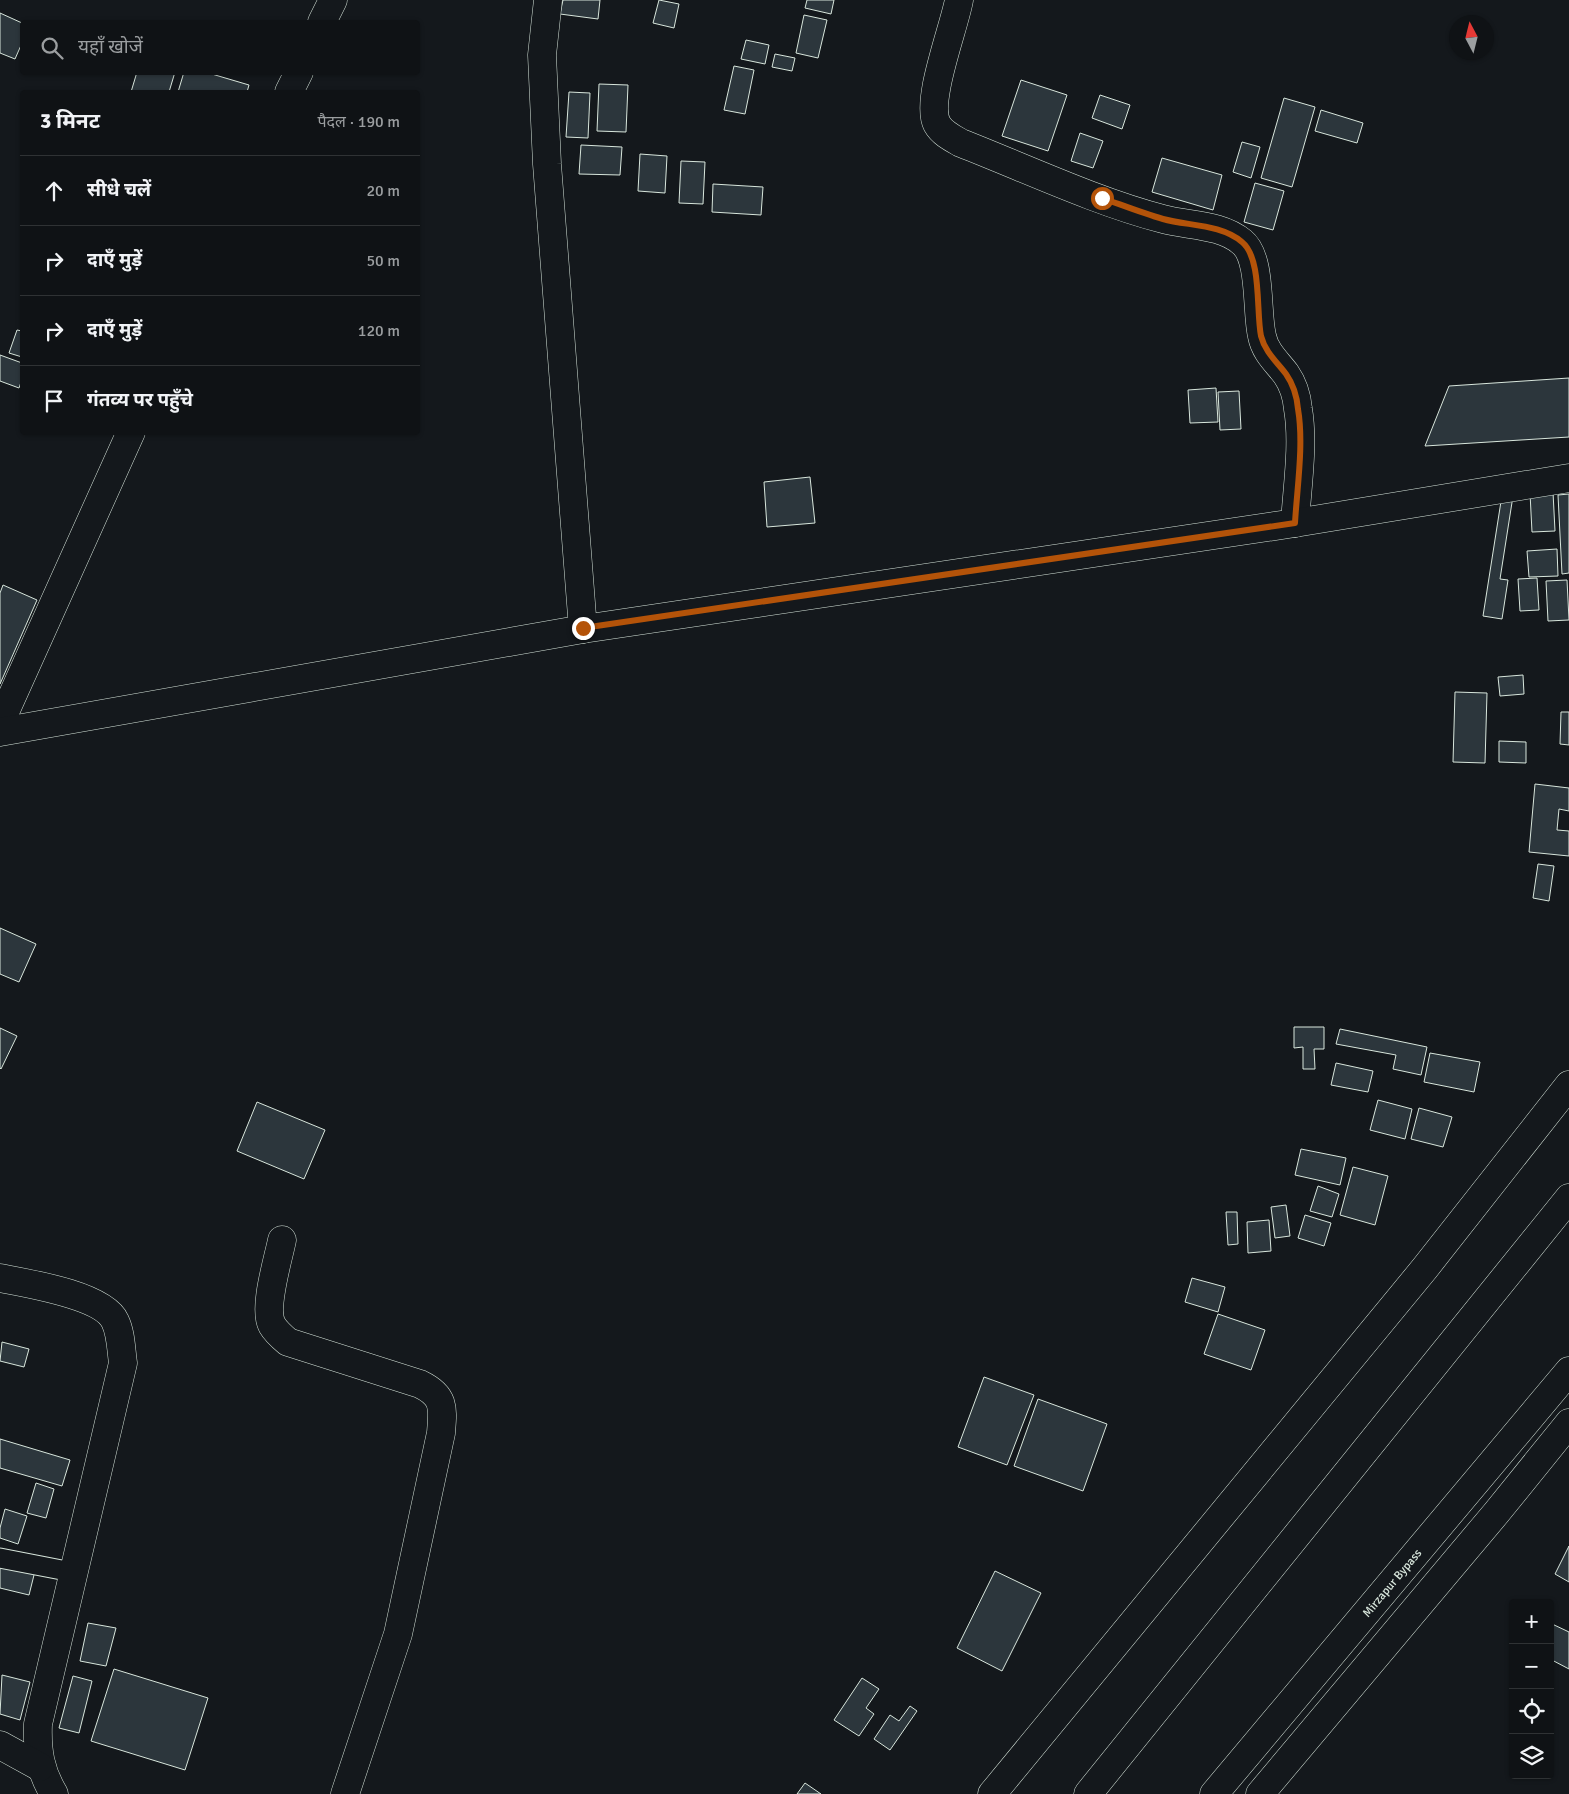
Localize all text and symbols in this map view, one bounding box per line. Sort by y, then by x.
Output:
north arrow [1449,15,1494,60]
search box [20,20,420,75]
icon: search [38,34,66,62]
text: यहाँ खोजें [78,35,143,59]
text: 3 मिनट [40,108,100,134]
text: पैदल · 190 m [317,112,400,132]
icon: ahead [40,177,68,205]
text: सीधे चलें [87,178,151,202]
text: 20 m [366,181,400,201]
route start [1091,187,1114,210]
icon: right [40,247,68,275]
text: दाएँ मुड़ें [87,248,142,272]
text: 50 m [366,251,400,271]
icon: right [40,317,68,345]
text: दाएँ मुड़ें [87,318,142,342]
text: 120 m [358,321,400,341]
icon: arrive [40,387,68,415]
text: गंतव्य पर पहुँचे [87,388,193,412]
route end [572,617,595,640]
street label: Mirzapur Bypass [1359,1546,1425,1621]
map controls [1509,1599,1554,1779]
button: + [1509,1599,1554,1644]
button: − [1509,1644,1554,1689]
button: locate [1509,1689,1554,1734]
button: layers [1509,1734,1554,1779]

